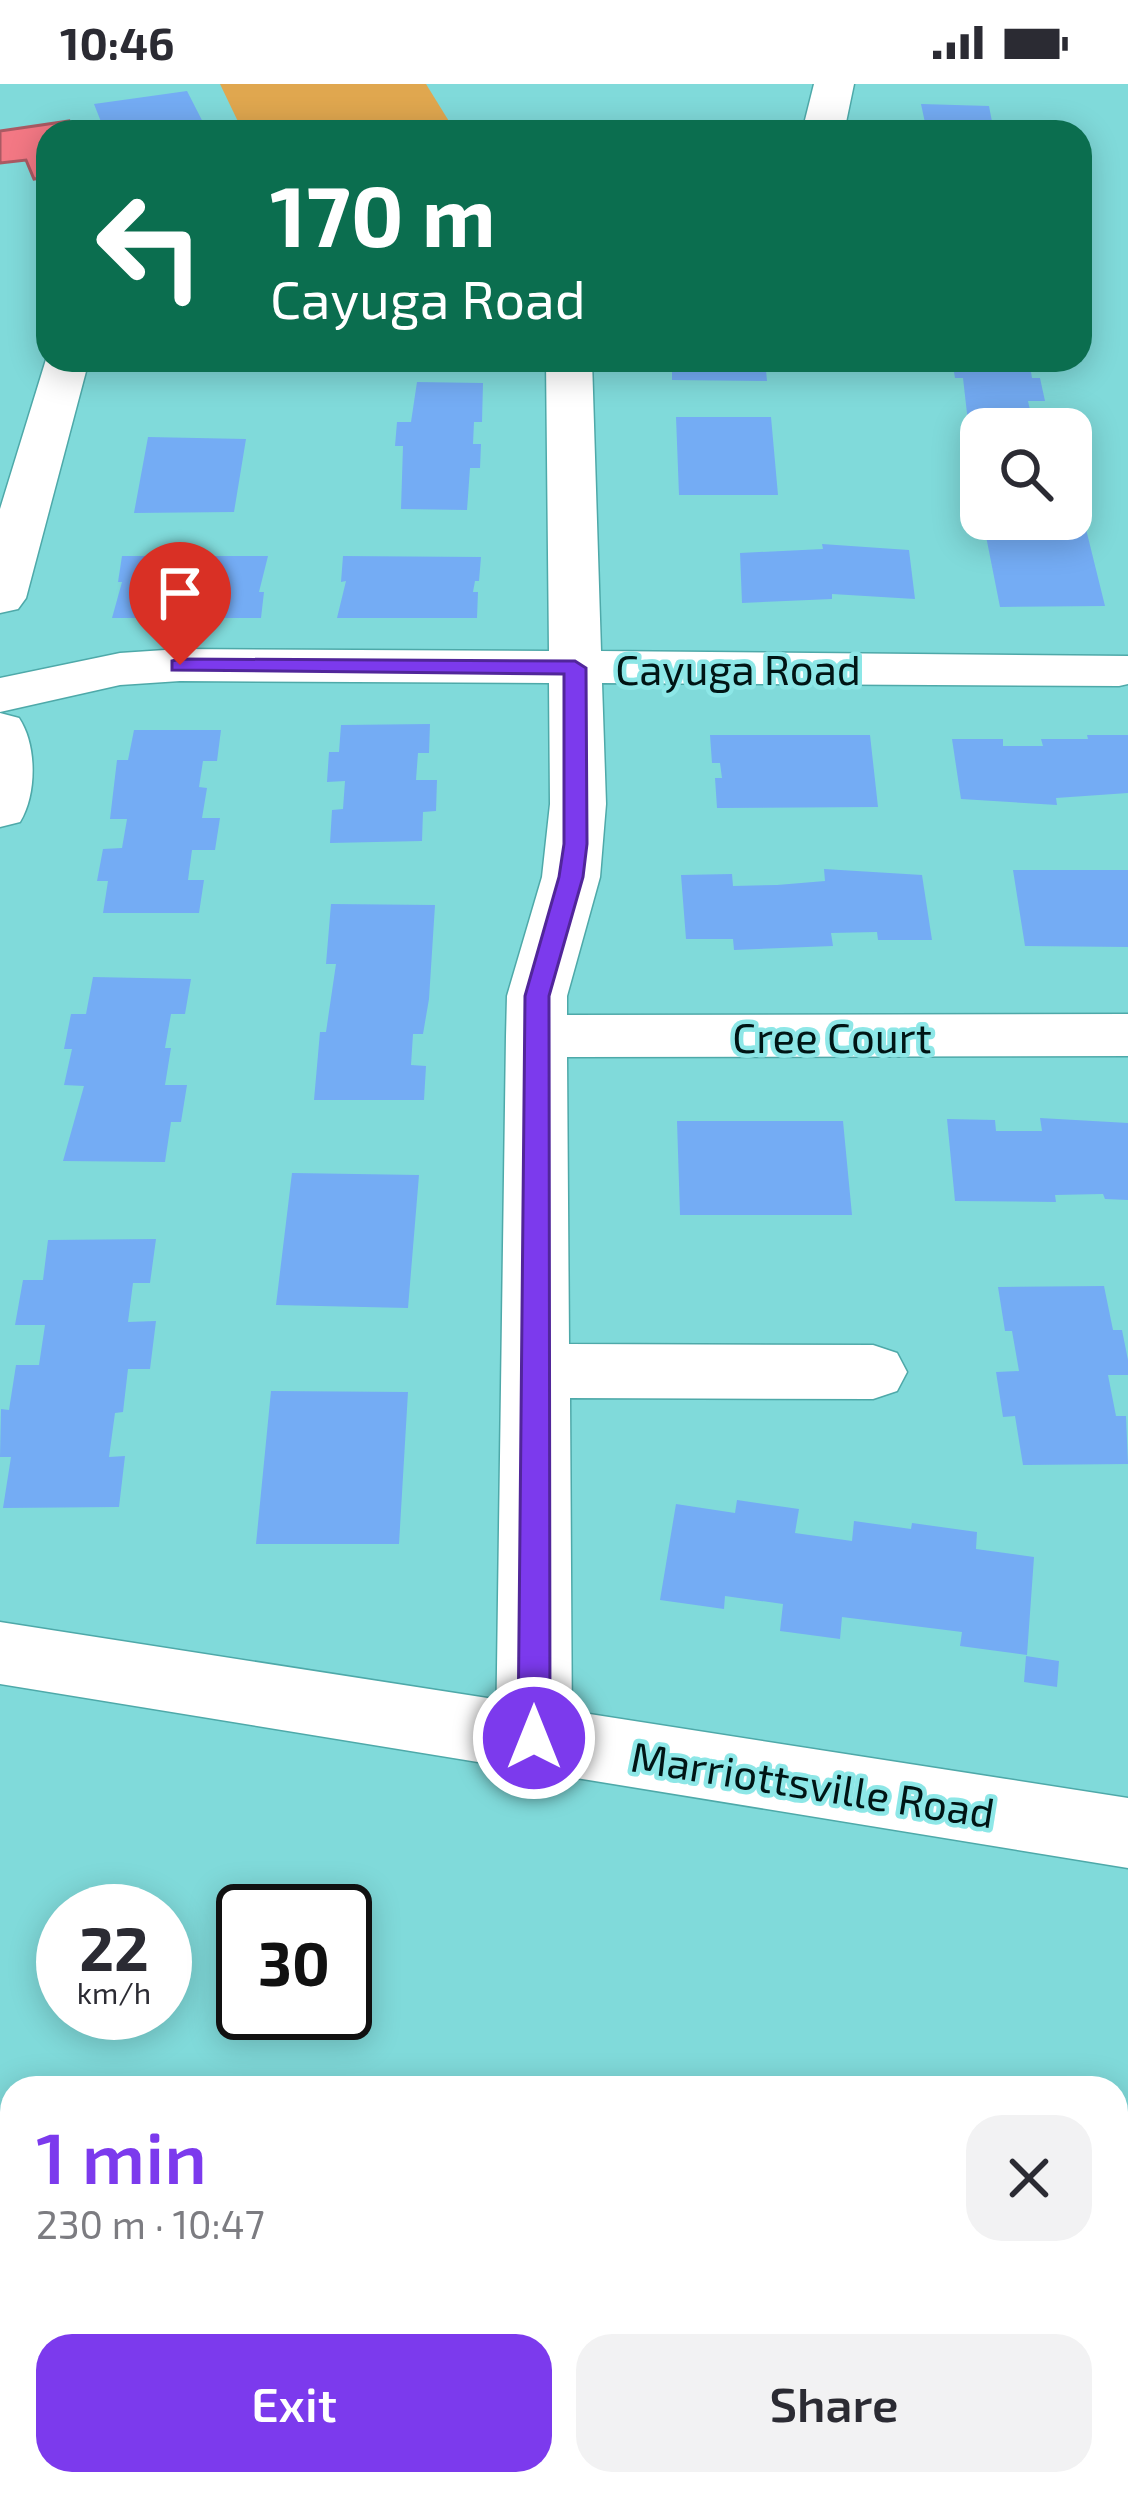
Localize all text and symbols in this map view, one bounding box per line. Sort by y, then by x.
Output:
text: 10:46 [60,15,175,69]
text: 170 m [270,163,496,264]
icon: left [72,168,228,324]
text: Cayuga Road [270,265,586,330]
map controls [960,408,1092,540]
button: search [960,408,1092,540]
pin [129,542,231,665]
icon: arrive [147,560,213,626]
street label: Cayuga Road [615,643,861,693]
street label: Cree Court [732,1011,932,1061]
position arrow [471,1675,597,1801]
street label: Marriottsville Road [628,1730,998,1836]
speed limit sign: 30 [216,1884,372,2040]
text: 22 [79,1911,149,1983]
text: km/h [77,1974,151,2010]
text: 1 min [36,2112,207,2198]
button: close [966,2115,1092,2241]
text: 230 m · 10:47 [36,2200,265,2247]
button: Exit [36,2334,552,2472]
button: Share [576,2334,1092,2472]

